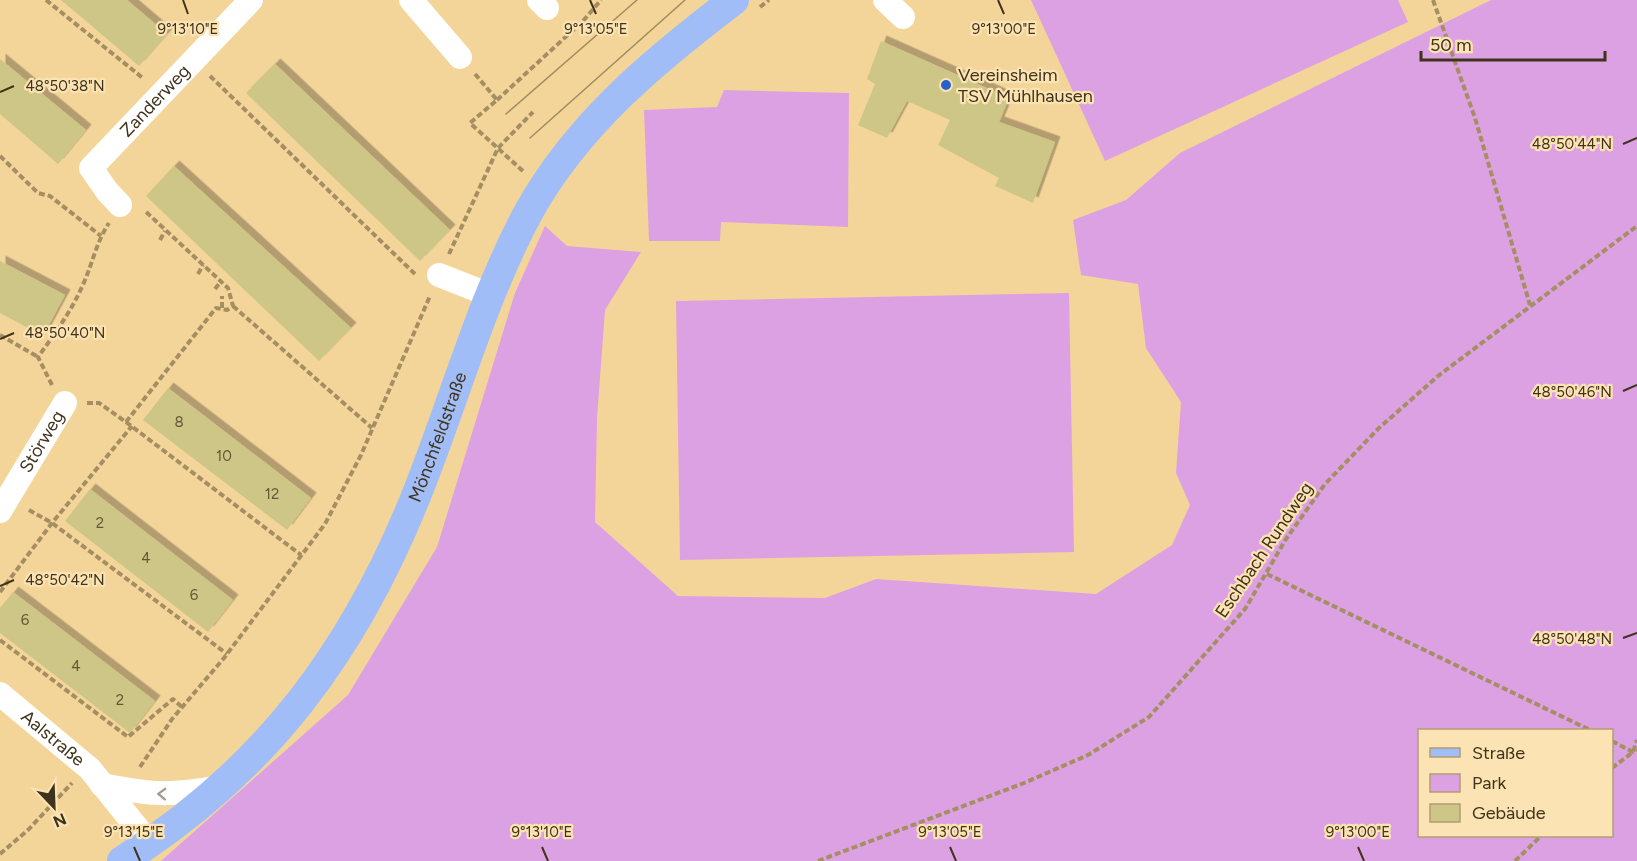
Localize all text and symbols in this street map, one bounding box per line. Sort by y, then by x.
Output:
text: 9°13'10"E [158,20,218,38]
text: 9°13'05"E [564,20,628,38]
text: 9°13'00"E [972,20,1036,38]
scale bar [1421,24,1606,62]
text: 50 m [1430,34,1472,56]
street label: Zanderweg [116,60,195,141]
place label: Vereinsheim TSV Mühlhausen [958,64,1093,107]
text: 48°50'38"N [25,77,105,95]
marker: Vereinsheim TSV Mühlhausen [939,78,953,92]
text: 48°50'44"N [1532,135,1612,153]
text: 48°50'40"N [25,324,105,342]
street label: Mönchfeldstraße [404,369,472,505]
text: 48°50'46"N [1532,383,1612,401]
street label: Störweg [15,407,69,477]
house number: 8 [174,413,184,431]
house number: 10 [216,447,232,465]
street label: Eschbach Rundweg [1210,478,1318,622]
house number: 12 [265,485,279,503]
house number: 2 [96,514,104,532]
house number: 4 [141,549,151,567]
text: 48°50'42"N [25,571,105,589]
house number: 6 [190,586,199,604]
house number: 6 [21,611,30,629]
text: 48°50'48"N [1532,630,1612,648]
house number: 4 [71,657,81,675]
house number: 2 [116,691,124,709]
street label: Aalstraße [17,705,89,771]
legend [1418,729,1613,837]
text: Straße [1472,742,1525,764]
text: Park [1472,772,1507,794]
north arrow [24,777,84,837]
one-way arrow [157,788,166,801]
text: Gebäude [1472,802,1546,824]
text: N [50,809,69,832]
text: 9°13'15"E [104,823,164,841]
text: 9°13'10"E [512,823,572,841]
text: 9°13'05"E [918,823,982,841]
text: 9°13'00"E [1326,823,1390,841]

